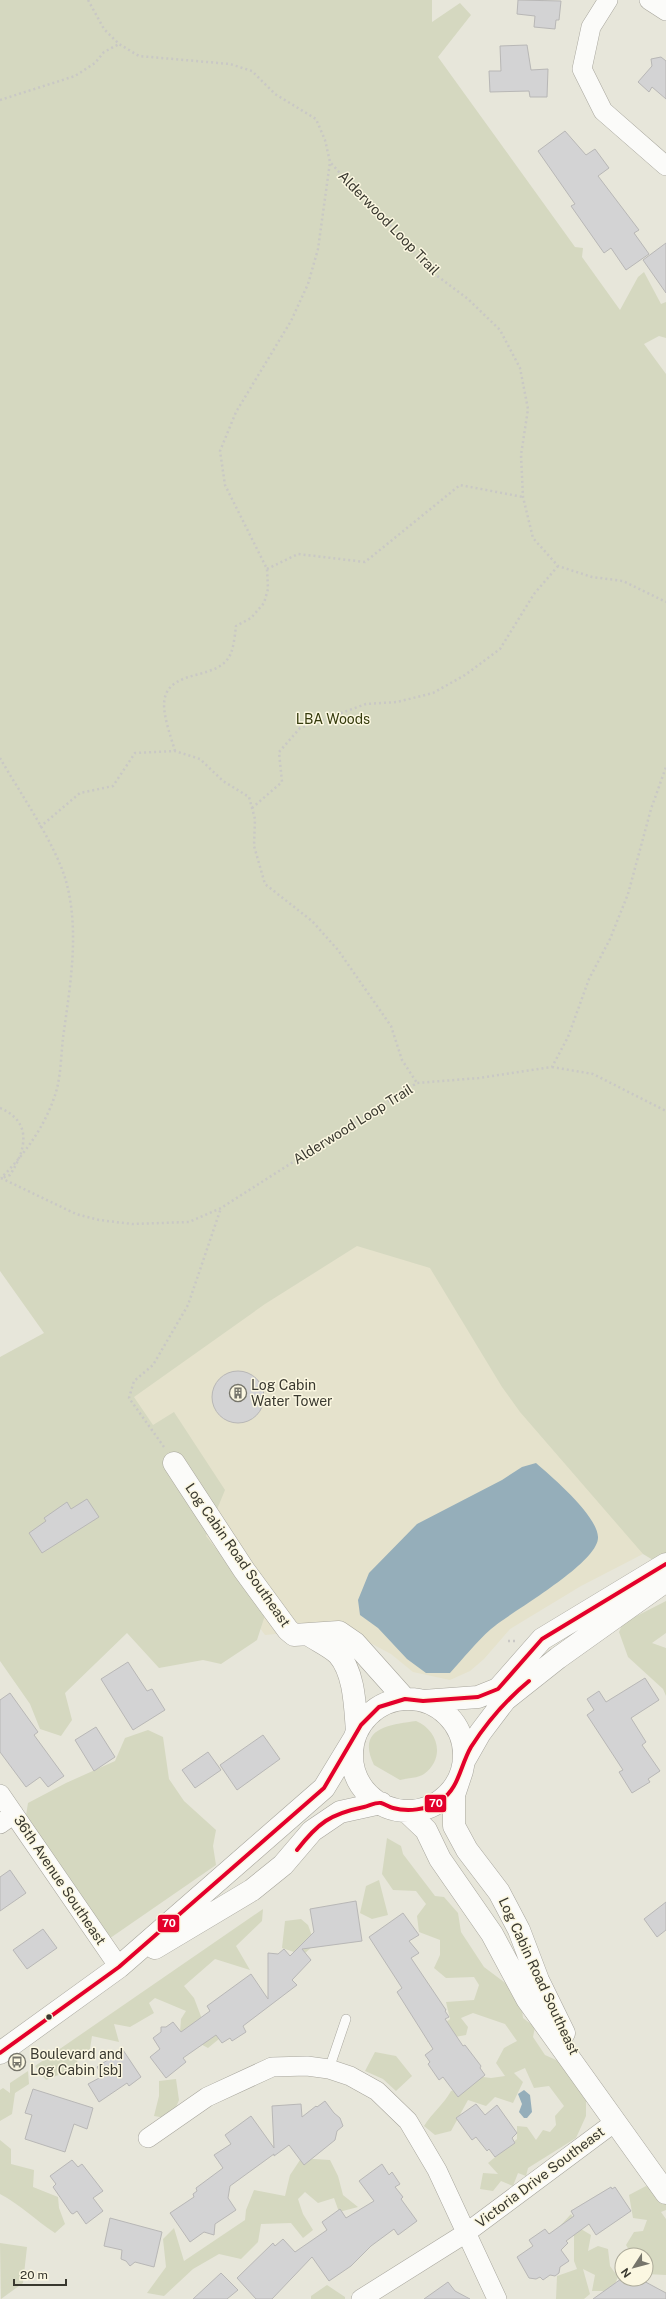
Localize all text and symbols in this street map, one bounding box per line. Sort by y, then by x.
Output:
street label: Alderwood Loop Trail [335,168,443,278]
park label: LBA Woods [296,711,370,727]
street label: Alderwood Loop Trail [290,1081,416,1167]
place label: Log Cabin Water Tower [251,1377,333,1409]
building icon: Log Cabin Water Tower [228,1383,248,1403]
street label: Log Cabin Road Southeast [182,1480,294,1630]
line badge: 70 [424,1794,447,1813]
text: 70 [429,1797,443,1809]
street label: 36th Avenue Southeast [11,1812,109,1948]
street label: Log Cabin Road Southeast [495,1895,583,2057]
line badge: 70 [157,1914,180,1933]
text: 70 [162,1917,176,1929]
unlabelled marker [44,2012,54,2022]
place label: Boulevard and Log Cabin [sb] [30,2046,123,2078]
bus stop icon: Boulevard and Log Cabin [sb] [7,2052,27,2072]
street label: Victoria Drive Southeast [472,2123,608,2231]
north arrow [614,2247,654,2287]
scale bar [14,2261,66,2287]
text: N [619,2266,633,2280]
text: 20 m [20,2268,48,2282]

